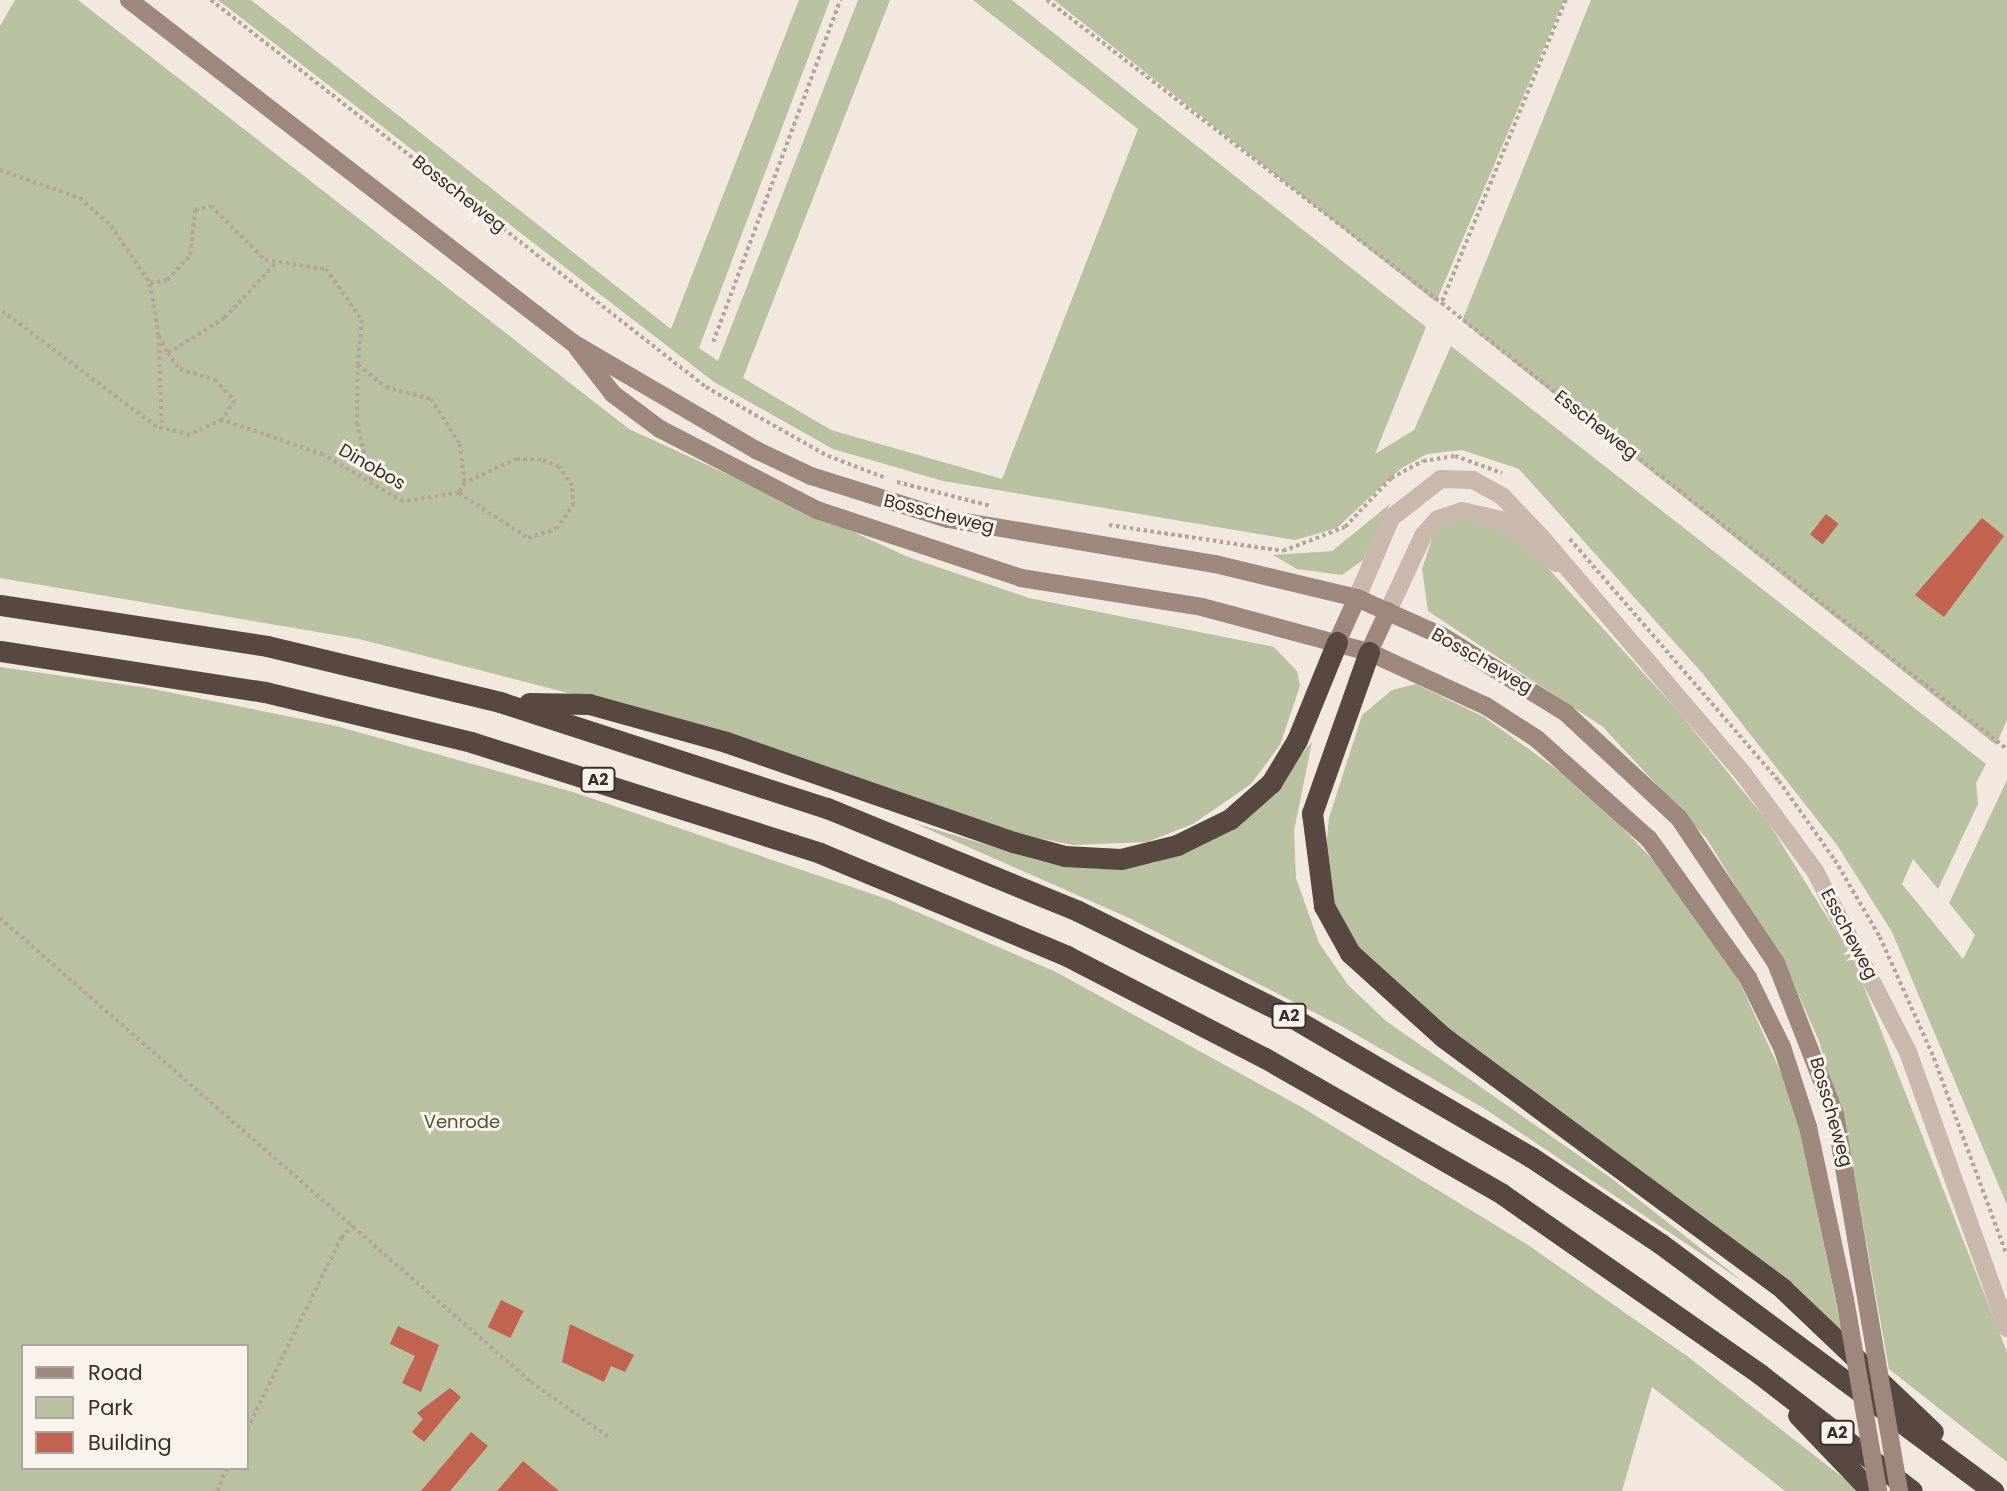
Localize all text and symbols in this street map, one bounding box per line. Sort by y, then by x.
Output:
street label: Bosscheweg [408,151,510,237]
street label: Esscheweg [1550,386,1642,464]
street label: Dinobos [335,439,409,495]
street label: Bosscheweg [882,490,996,538]
street label: Bosscheweg [1428,623,1536,699]
road number: A2 [580,768,616,792]
street label: Esscheweg [1816,885,1882,983]
road number: A2 [1272,1004,1306,1028]
street label: Bosscheweg [1805,1055,1857,1169]
park label: Venrode [424,1111,500,1133]
legend [21,1344,248,1470]
text: Road [88,1358,143,1387]
text: Park [88,1393,133,1422]
road number: A2 [1820,1420,1854,1446]
text: Building [88,1428,172,1457]

